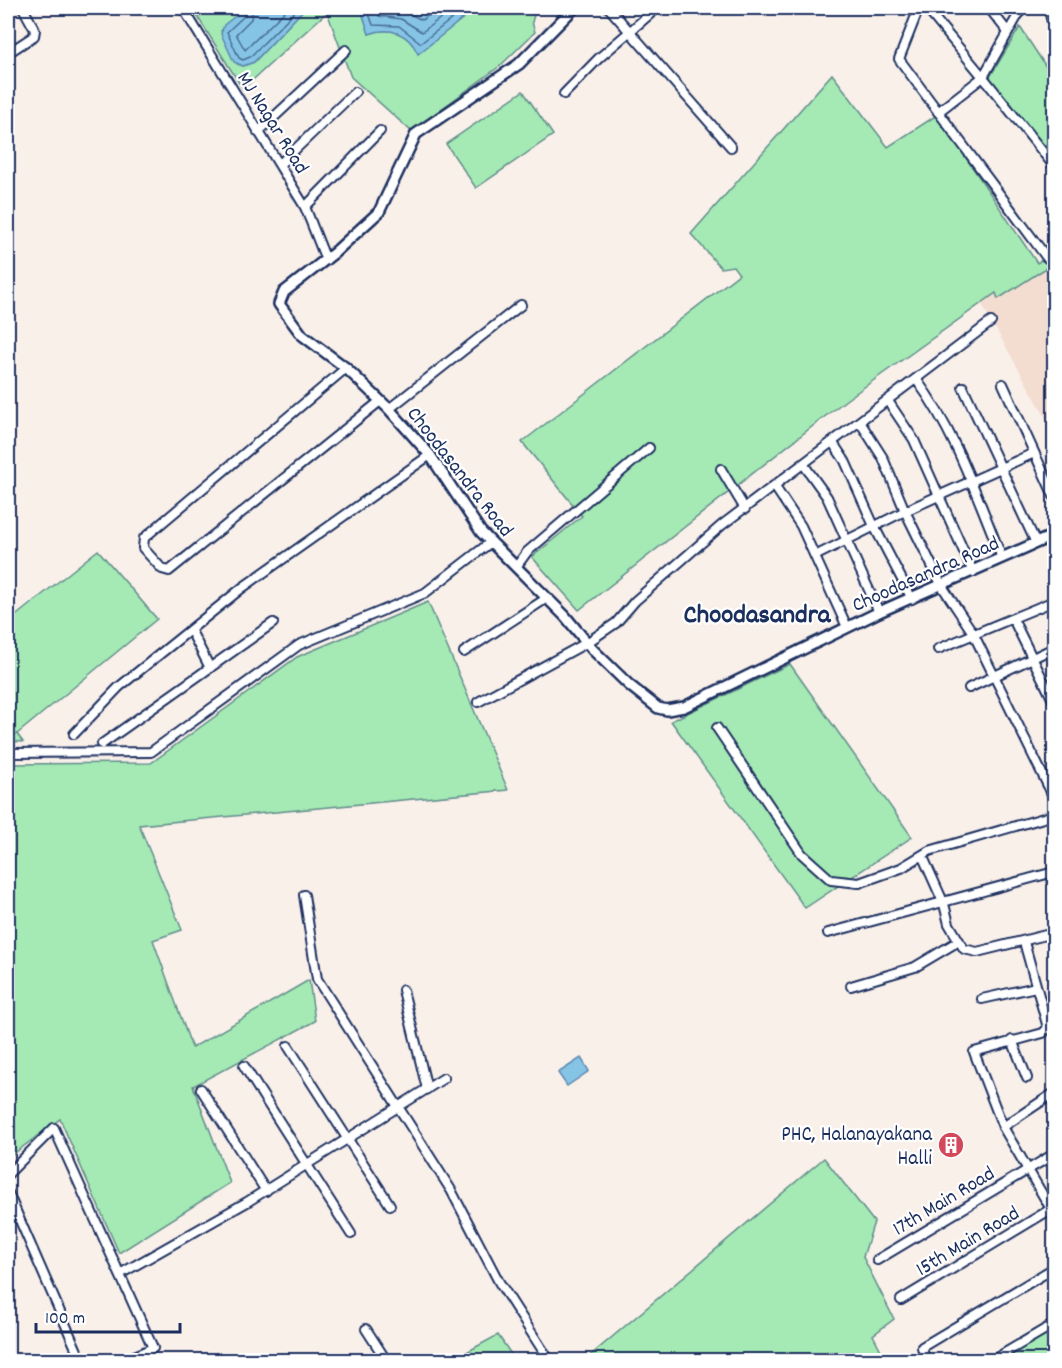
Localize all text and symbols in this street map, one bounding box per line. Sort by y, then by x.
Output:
street label: MJ Nagar Road [228,66,315,181]
street label: Choodasandra Road [398,401,519,544]
street label: Choodasandra Road [848,530,1005,622]
district label: Choodasandra [684,597,832,636]
place label: PHC, Halanayakana Halli [781,1121,933,1175]
building icon: PHC, Halanayakana Halli [936,1130,966,1160]
street label: 17th Main Road [888,1160,1001,1245]
street label: 15th Main Road [911,1200,1026,1285]
scale bar [36,1296,180,1334]
text: 100 m [45,1307,85,1332]

